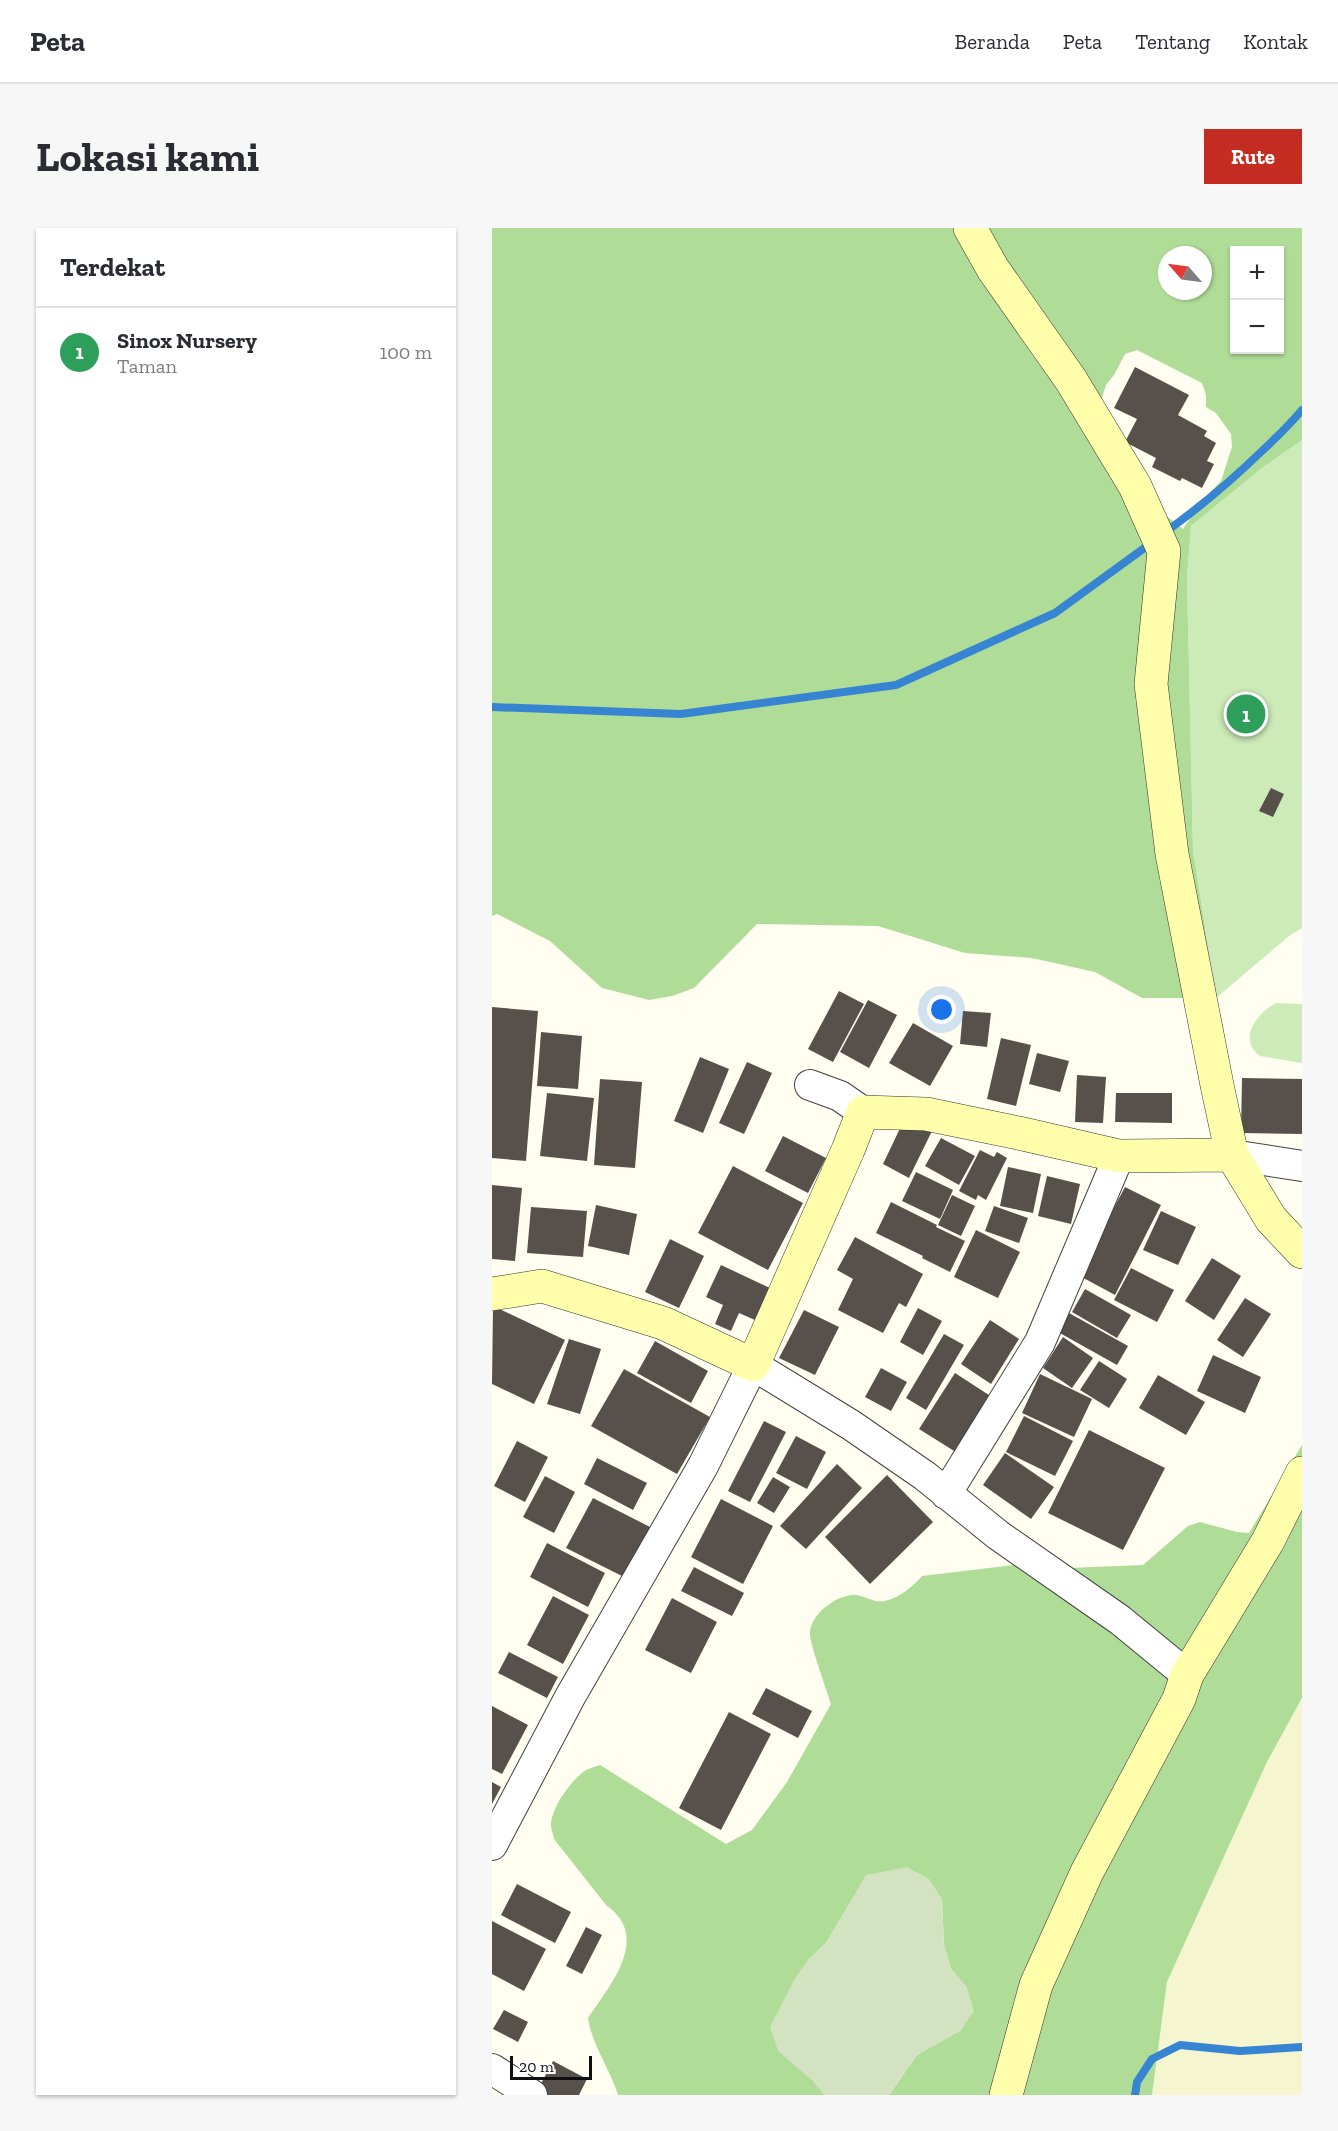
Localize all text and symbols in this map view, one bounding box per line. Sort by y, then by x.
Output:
text: Peta [30,25,85,58]
text: Beranda [955,29,1030,54]
text: Peta [1063,29,1102,54]
text: Tentang [1135,29,1210,54]
text: Kontak [1243,29,1308,54]
button: Rute [1204,129,1302,184]
text: Lokasi kami [36,131,259,182]
north arrow [1158,246,1212,300]
map controls [1230,246,1284,354]
button: + [1230,246,1284,300]
text: Terdekat [60,251,165,283]
button: − [1230,300,1284,354]
text: Sinox Nursery [117,327,257,354]
text: 1 [75,340,84,364]
text: 100 m [379,340,432,364]
text: Taman [117,354,177,378]
pin: 1 [1226,692,1266,736]
your location [927,995,956,1024]
scale bar [510,2053,592,2080]
text: 20 m [519,2057,554,2076]

